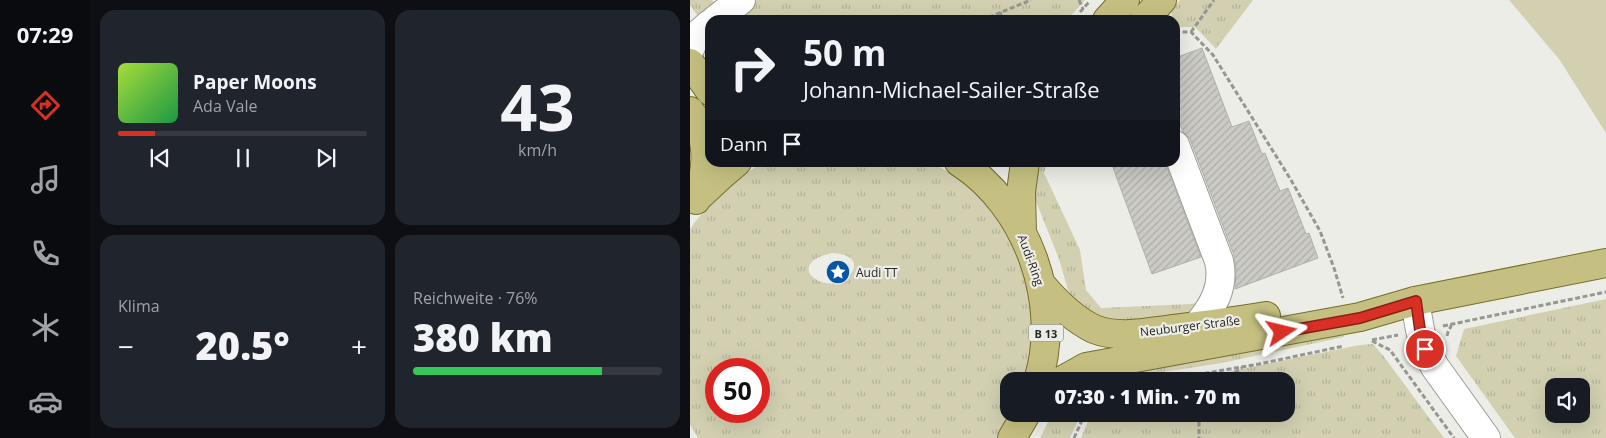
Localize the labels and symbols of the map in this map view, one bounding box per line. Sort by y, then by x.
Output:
street label: Audi-Ring [1014,232,1048,288]
place icon: Audi TT [825,259,851,285]
place label: Audi TT [856,264,898,281]
position arrow [1255,305,1307,357]
street label: Neuburger Straße [1139,311,1241,341]
road number: B 13 [1028,324,1064,342]
pin [1404,328,1446,370]
speed limit sign: 50 [705,358,770,423]

